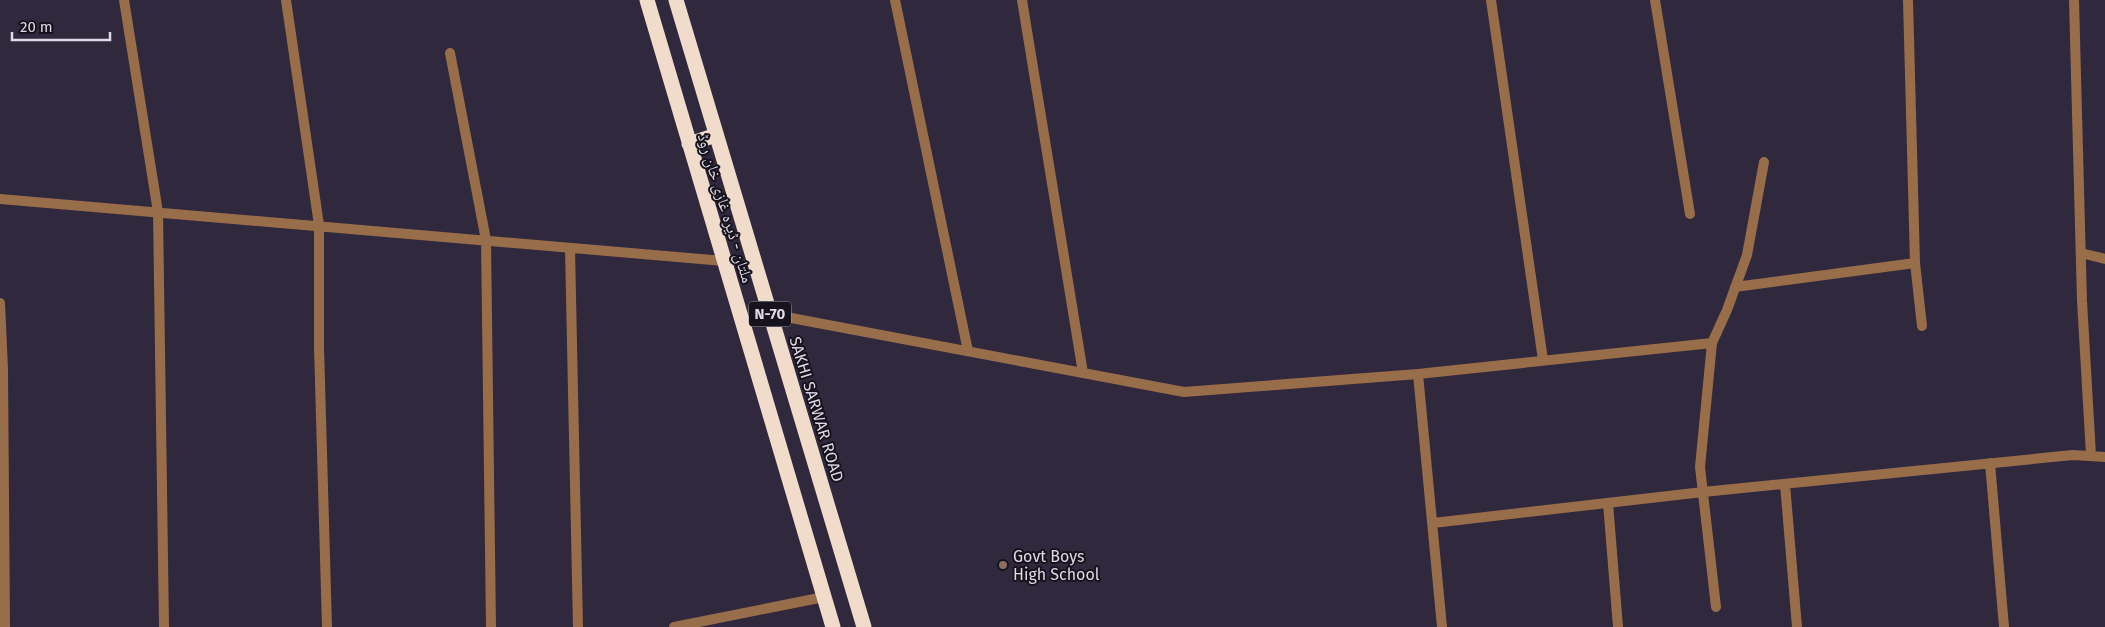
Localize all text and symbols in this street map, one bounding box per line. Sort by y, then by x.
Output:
scale bar [12,10,110,42]
text: 20 m [20,18,53,36]
street label: ملتان - ڈیرہ غازی خان روڈ [693,131,757,285]
road number: N-70 [749,302,791,326]
street label: SAKHI SARWAR ROAD [785,334,848,484]
place label: Govt Boys High School [1013,547,1100,584]
marker: Govt Boys High School [997,559,1009,571]

